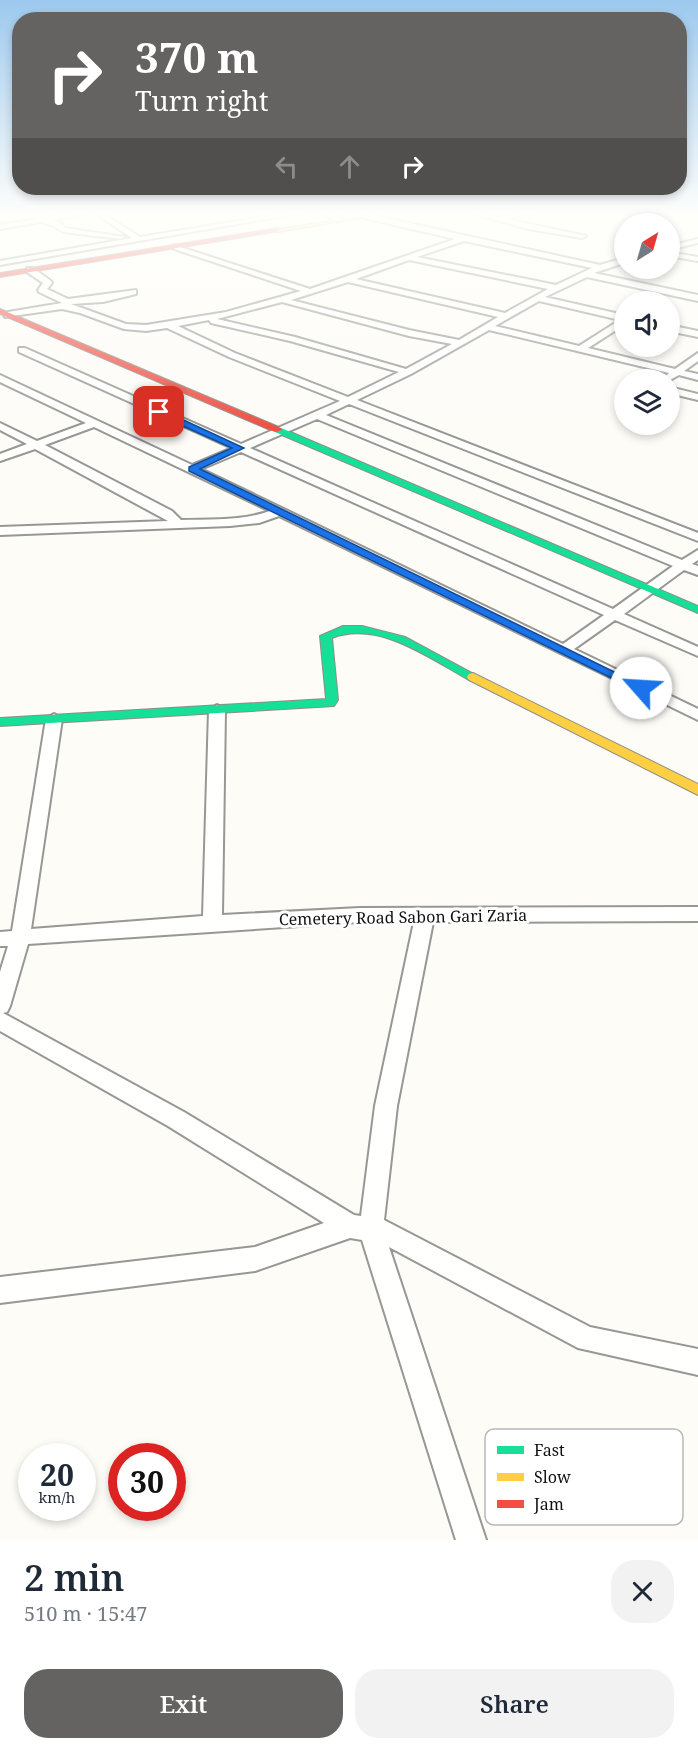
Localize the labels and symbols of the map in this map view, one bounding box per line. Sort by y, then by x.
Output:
north arrow [614,213,680,279]
pin [133,386,184,437]
position arrow [609,656,673,720]
street label: Cemetery Road Sabon Gari Zaria [279,904,527,930]
legend [485,1429,683,1525]
text: Fast [534,1439,565,1461]
speed limit sign: 30 [108,1443,186,1521]
text: Slow [534,1466,571,1488]
text: Jam [533,1493,564,1515]

